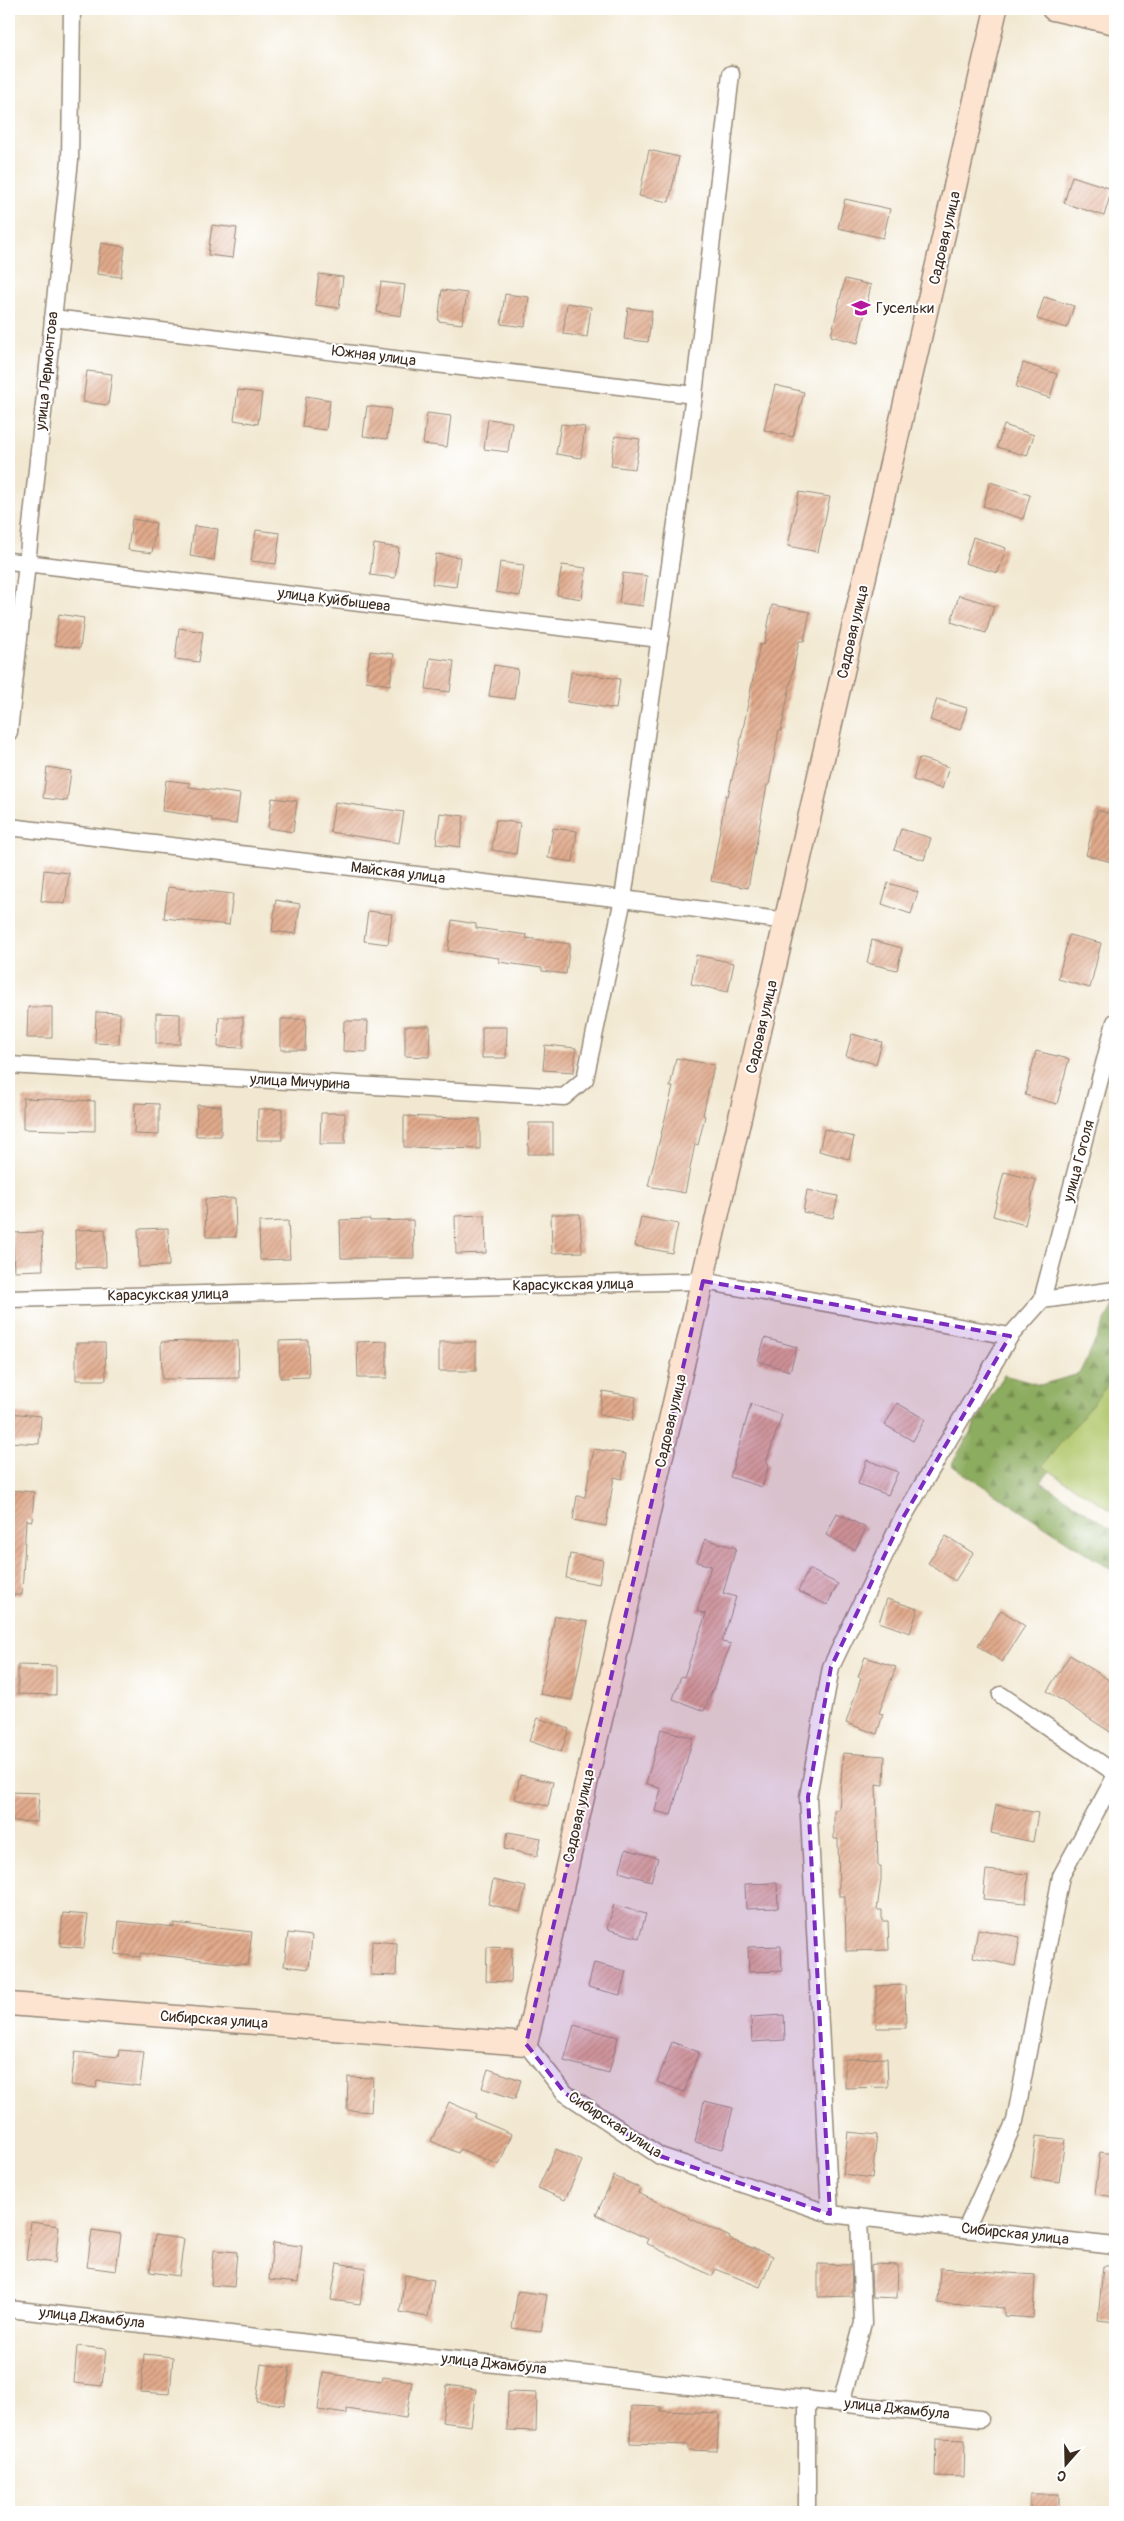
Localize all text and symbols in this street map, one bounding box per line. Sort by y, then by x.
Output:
street label: Садовая улица [925,189,965,287]
school or university icon: Гусельки [850,297,872,319]
place label: Гусельки [876,299,934,318]
street label: улица Лермонтова [31,311,63,432]
street label: Южная улица [331,341,417,371]
street label: Садовая улица [833,583,873,681]
street label: улица Куйбышева [276,584,391,616]
street label: Майская улица [350,858,446,888]
street label: Садовая улица [742,978,782,1076]
street label: улица Мичурина [248,1070,351,1094]
street label: улица Гоголя [1059,1118,1099,1205]
street label: Карасукская улица [512,1274,634,1296]
street label: Карасукская улица [107,1284,229,1306]
street label: Садовая улица [651,1372,691,1470]
street label: Садовая улица [559,1767,599,1865]
street label: Сибирская улица [159,2007,269,2033]
street label: Сибирская улица [564,2088,666,2162]
street label: Сибирская улица [960,2219,1070,2249]
street label: улица Джамбула [37,2303,146,2333]
street label: улица Джамбула [439,2349,548,2379]
street label: улица Джамбула [842,2394,951,2424]
north arrow [1042,2438,1092,2488]
text: С [1054,2466,1069,2485]

